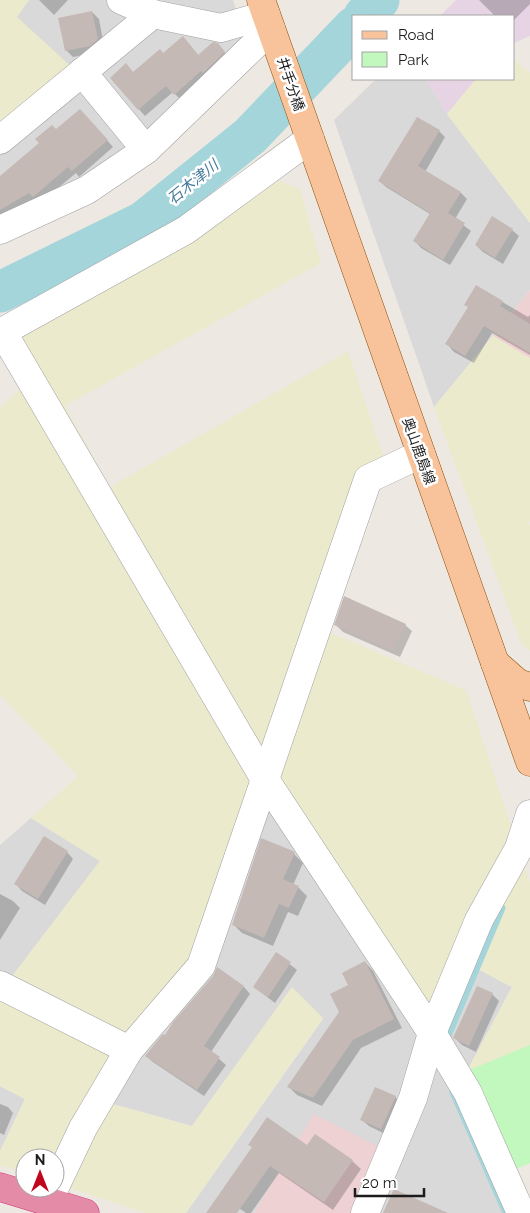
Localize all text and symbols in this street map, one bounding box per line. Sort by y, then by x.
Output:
legend [352,15,515,80]
text: Road [398,26,434,44]
text: Park [398,51,429,69]
street label: 井手分橋 [274,55,308,113]
water label: 石木津川 [164,155,224,208]
street label: 奥山鹿島線 [400,415,438,487]
north arrow [15,1148,65,1198]
text: N [35,1152,45,1168]
scale bar [355,1166,424,1198]
text: 20 m [362,1174,397,1192]

